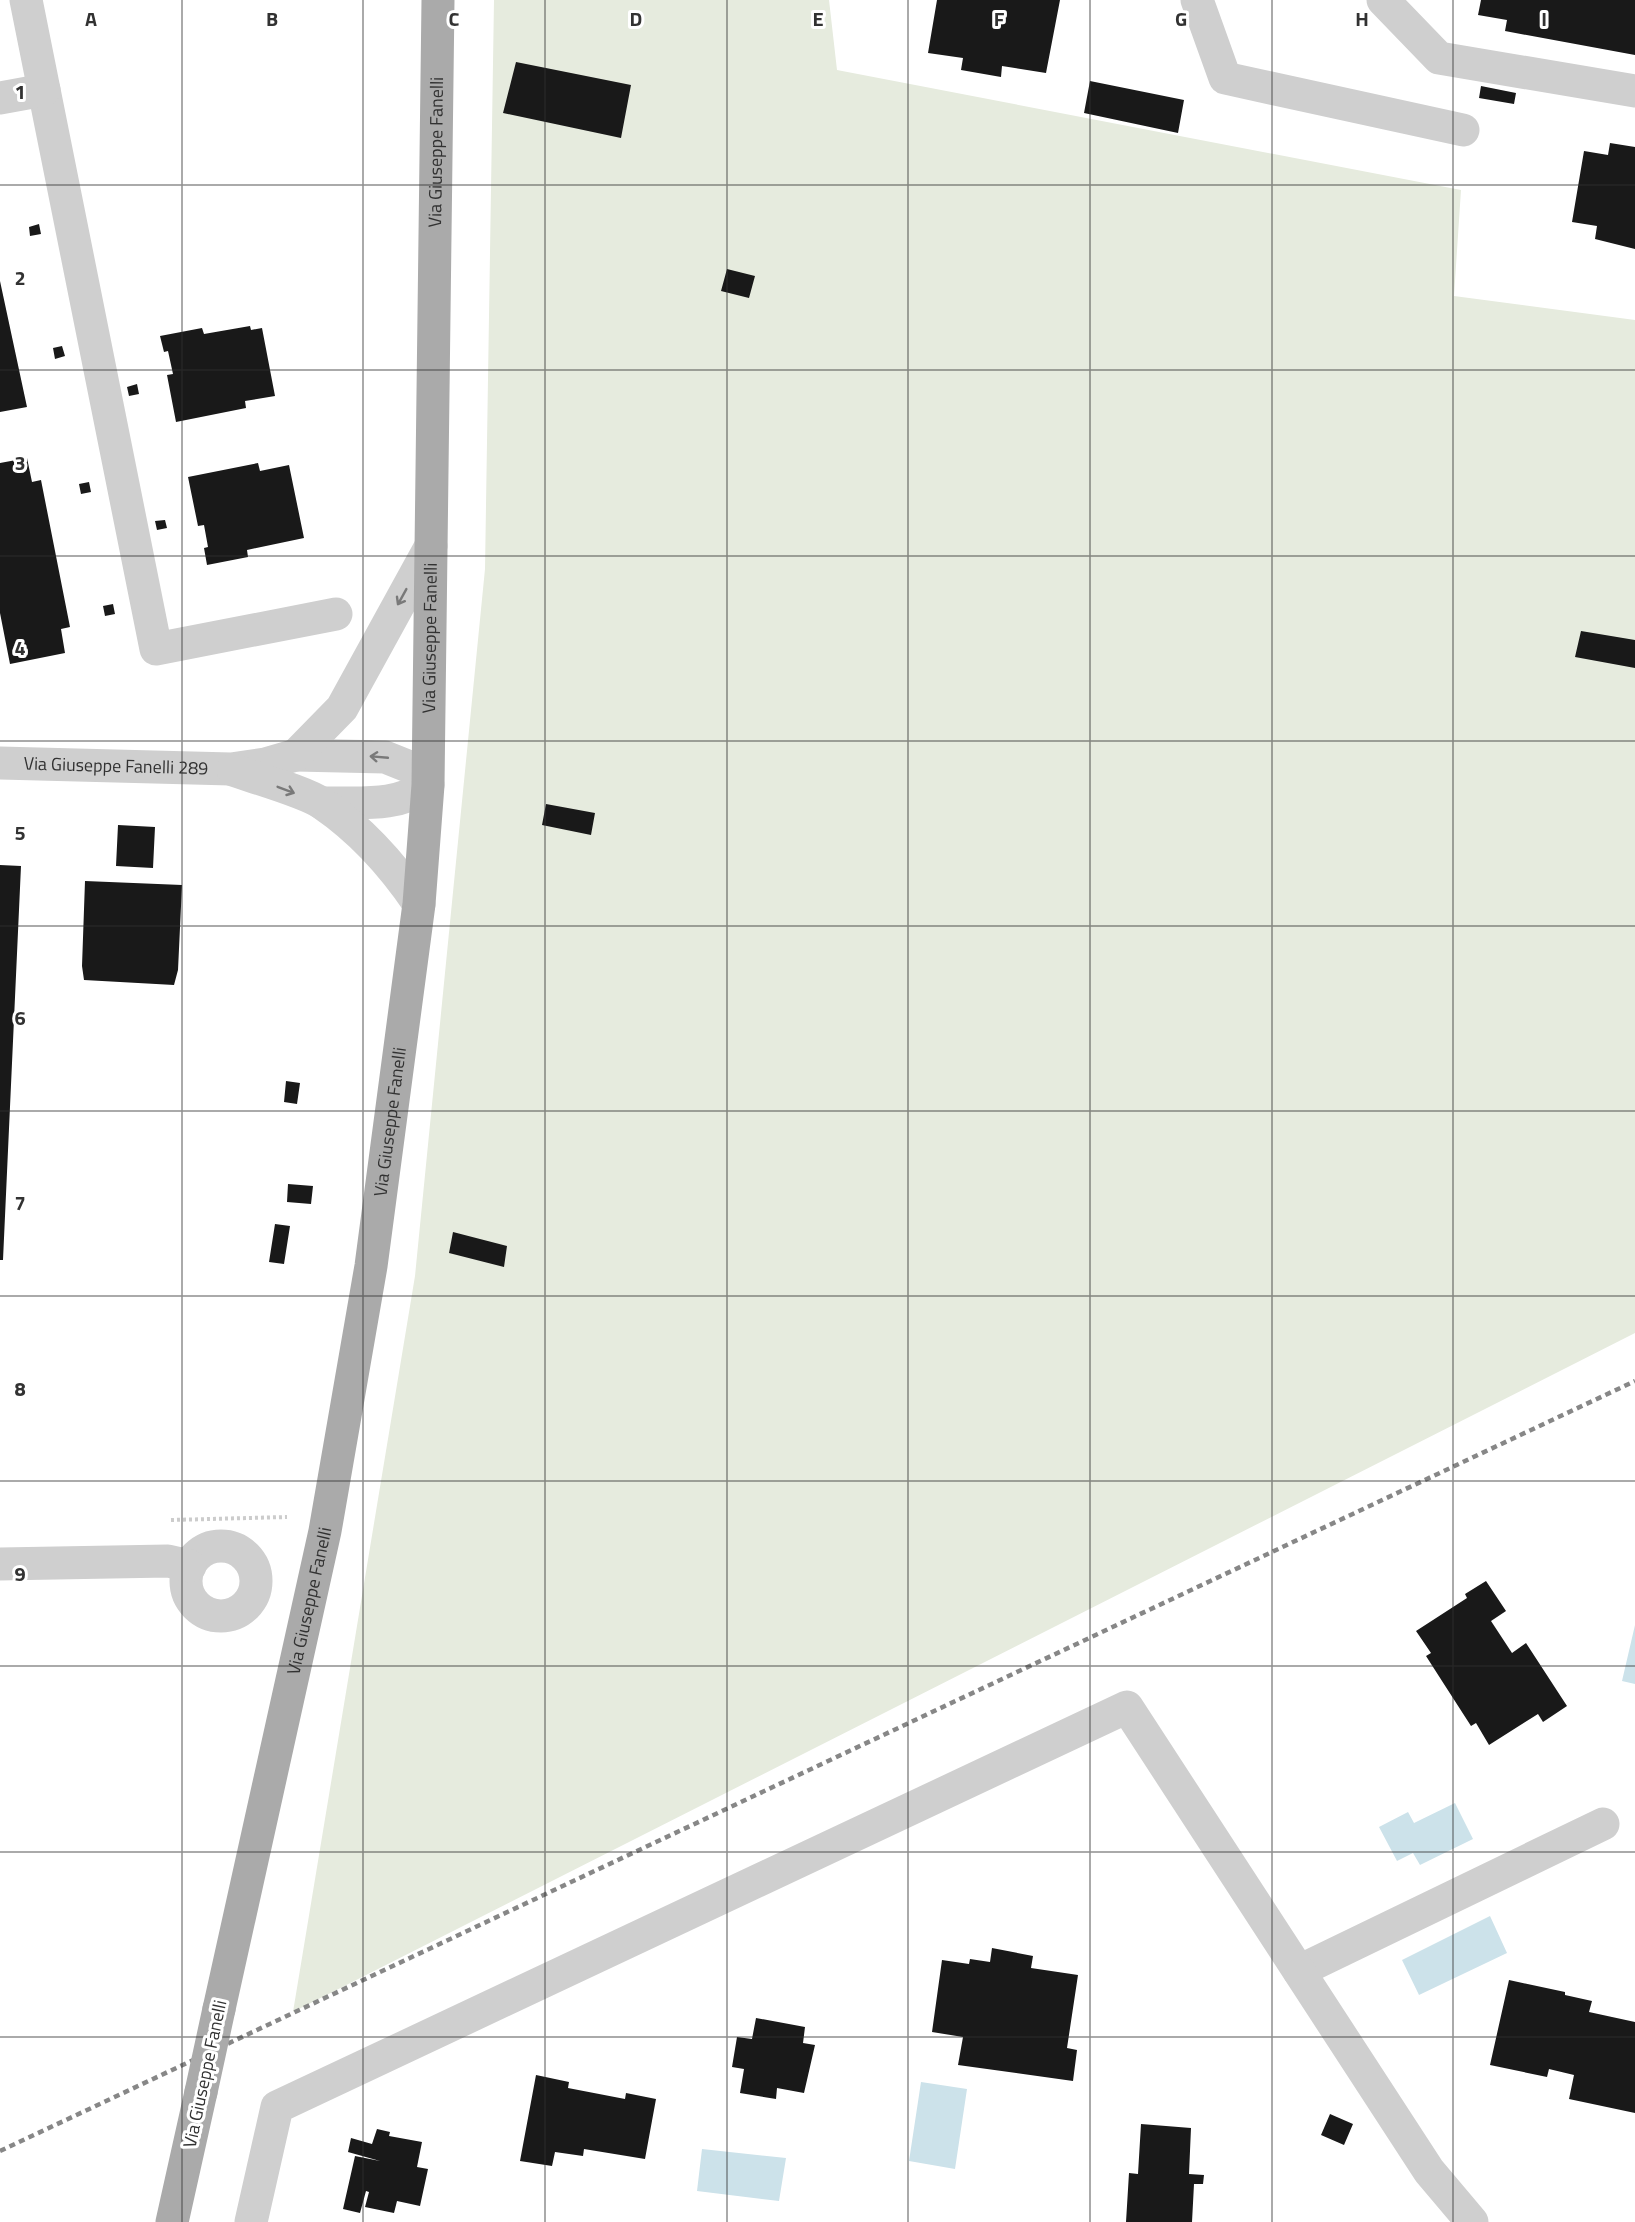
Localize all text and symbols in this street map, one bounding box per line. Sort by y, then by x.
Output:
text: A [85,3,97,34]
text: B [266,3,278,34]
text: C [449,3,460,34]
text: D [630,3,642,34]
text: E [812,3,824,34]
text: F [994,3,1005,34]
text: G [1175,3,1187,34]
text: H [1355,3,1369,34]
text: I [1541,3,1547,34]
text: 1 [14,76,26,107]
street label: Via Giuseppe Fanelli [421,77,450,228]
text: 2 [14,262,26,293]
text: 3 [14,447,26,478]
street label: Via Giuseppe Fanelli [415,563,444,714]
one-way arrow [396,588,408,605]
text: 4 [14,632,26,663]
street label: Via Giuseppe Fanelli 289 [23,750,209,781]
one-way arrow [369,751,389,762]
one-way arrow [276,785,295,796]
text: 5 [14,817,26,848]
text: 6 [14,1002,26,1033]
street label: Via Giuseppe Fanelli [366,1045,413,1198]
text: 7 [14,1187,26,1218]
text: 8 [14,1373,26,1404]
street label: Via Giuseppe Fanelli [280,1525,338,1677]
text: 9 [14,1558,26,1589]
street label: Via Giuseppe Fanelli [176,1998,233,2150]

